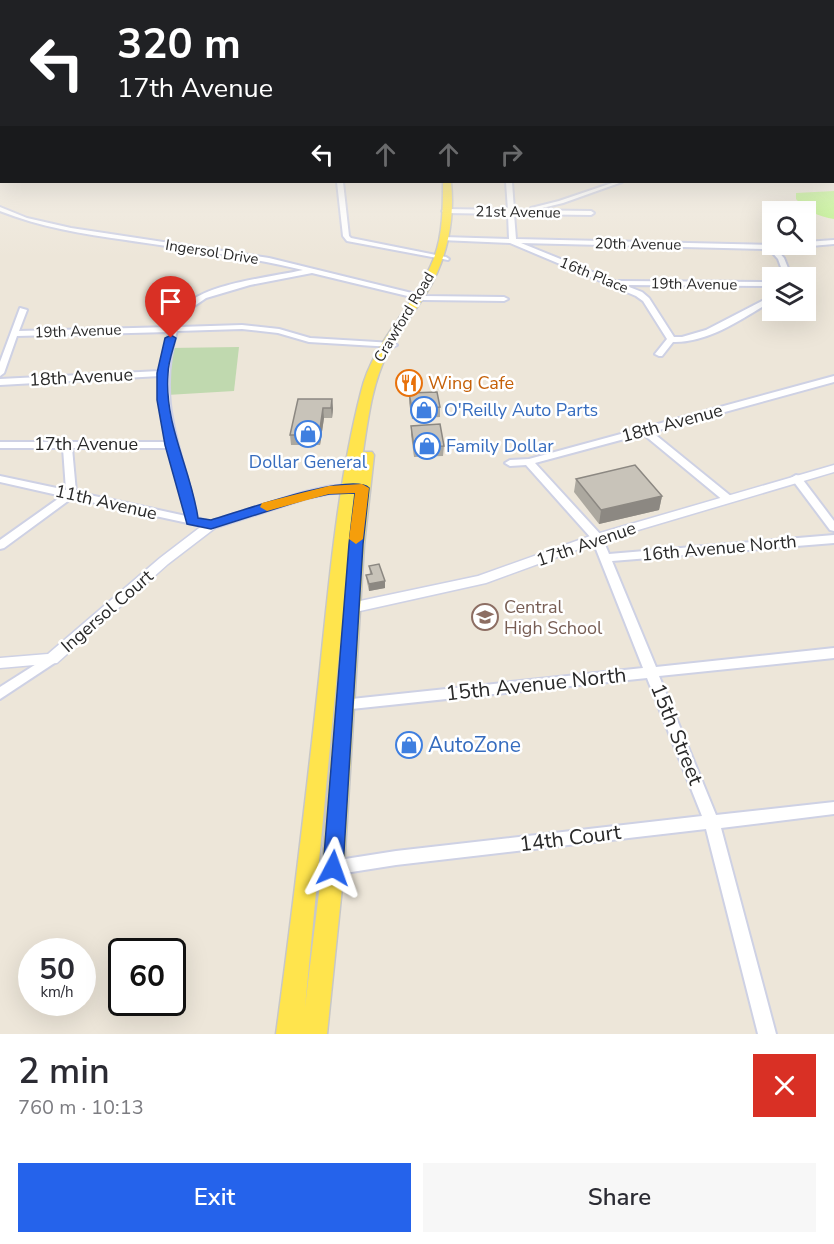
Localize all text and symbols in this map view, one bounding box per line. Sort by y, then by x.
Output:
text: 320 m [117,16,241,73]
icon: left [18,24,96,102]
text: 17th Avenue [117,70,273,107]
icon: left [306,138,339,171]
icon: ahead [369,138,402,171]
icon: ahead [432,138,465,171]
icon: right [495,138,528,171]
street label: 21st Avenue [475,201,561,223]
map controls [762,201,816,321]
button: search [762,201,816,255]
street label: 20th Avenue [594,233,682,255]
street label: Ingersol Drive [164,235,260,269]
street label: 16th Place [557,252,631,298]
button: layers [762,267,816,321]
street label: Crawford Road [369,268,439,366]
street label: 19th Avenue [650,273,738,295]
pin [145,276,196,338]
icon: arrive [154,285,187,318]
street label: 19th Avenue [34,319,122,343]
street label: 18th Avenue [28,362,134,392]
restaurant icon: Wing Cafe [394,368,424,398]
place label: Wing Cafe [428,371,514,395]
shop icon: O'Reilly Auto Parts [409,395,439,425]
place label: O'Reilly Auto Parts [444,398,598,422]
street label: 18th Avenue [619,398,725,448]
shop icon: Dollar General [293,419,323,449]
shop icon: Family Dollar [412,431,442,461]
street label: 17th Avenue [34,432,138,456]
place label: Family Dollar [446,434,554,458]
place label: Dollar General [249,450,368,474]
street label: 11th Avenue [53,479,159,525]
street label: 17th Avenue [533,516,639,572]
street label: 16th Avenue North [641,529,797,567]
street label: Ingersol Court [56,564,159,658]
place label: Central High School [504,595,603,640]
school or university icon: Central High School [470,602,500,632]
street label: 15th Avenue North [444,661,628,707]
street label: 15th Street [644,679,710,790]
shop icon: AutoZone [394,730,424,760]
place label: AutoZone [428,731,521,759]
street label: 14th Court [518,818,623,858]
position arrow [301,836,365,900]
speed limit sign: 60 [108,938,186,1016]
text: 50 [39,949,75,990]
text: km/h [40,982,74,1002]
text: 2 min [18,1047,110,1096]
button: close [753,1054,816,1117]
text: 760 m · 10:13 [18,1094,144,1121]
button: Exit [18,1163,411,1232]
button: Share [423,1163,816,1232]

